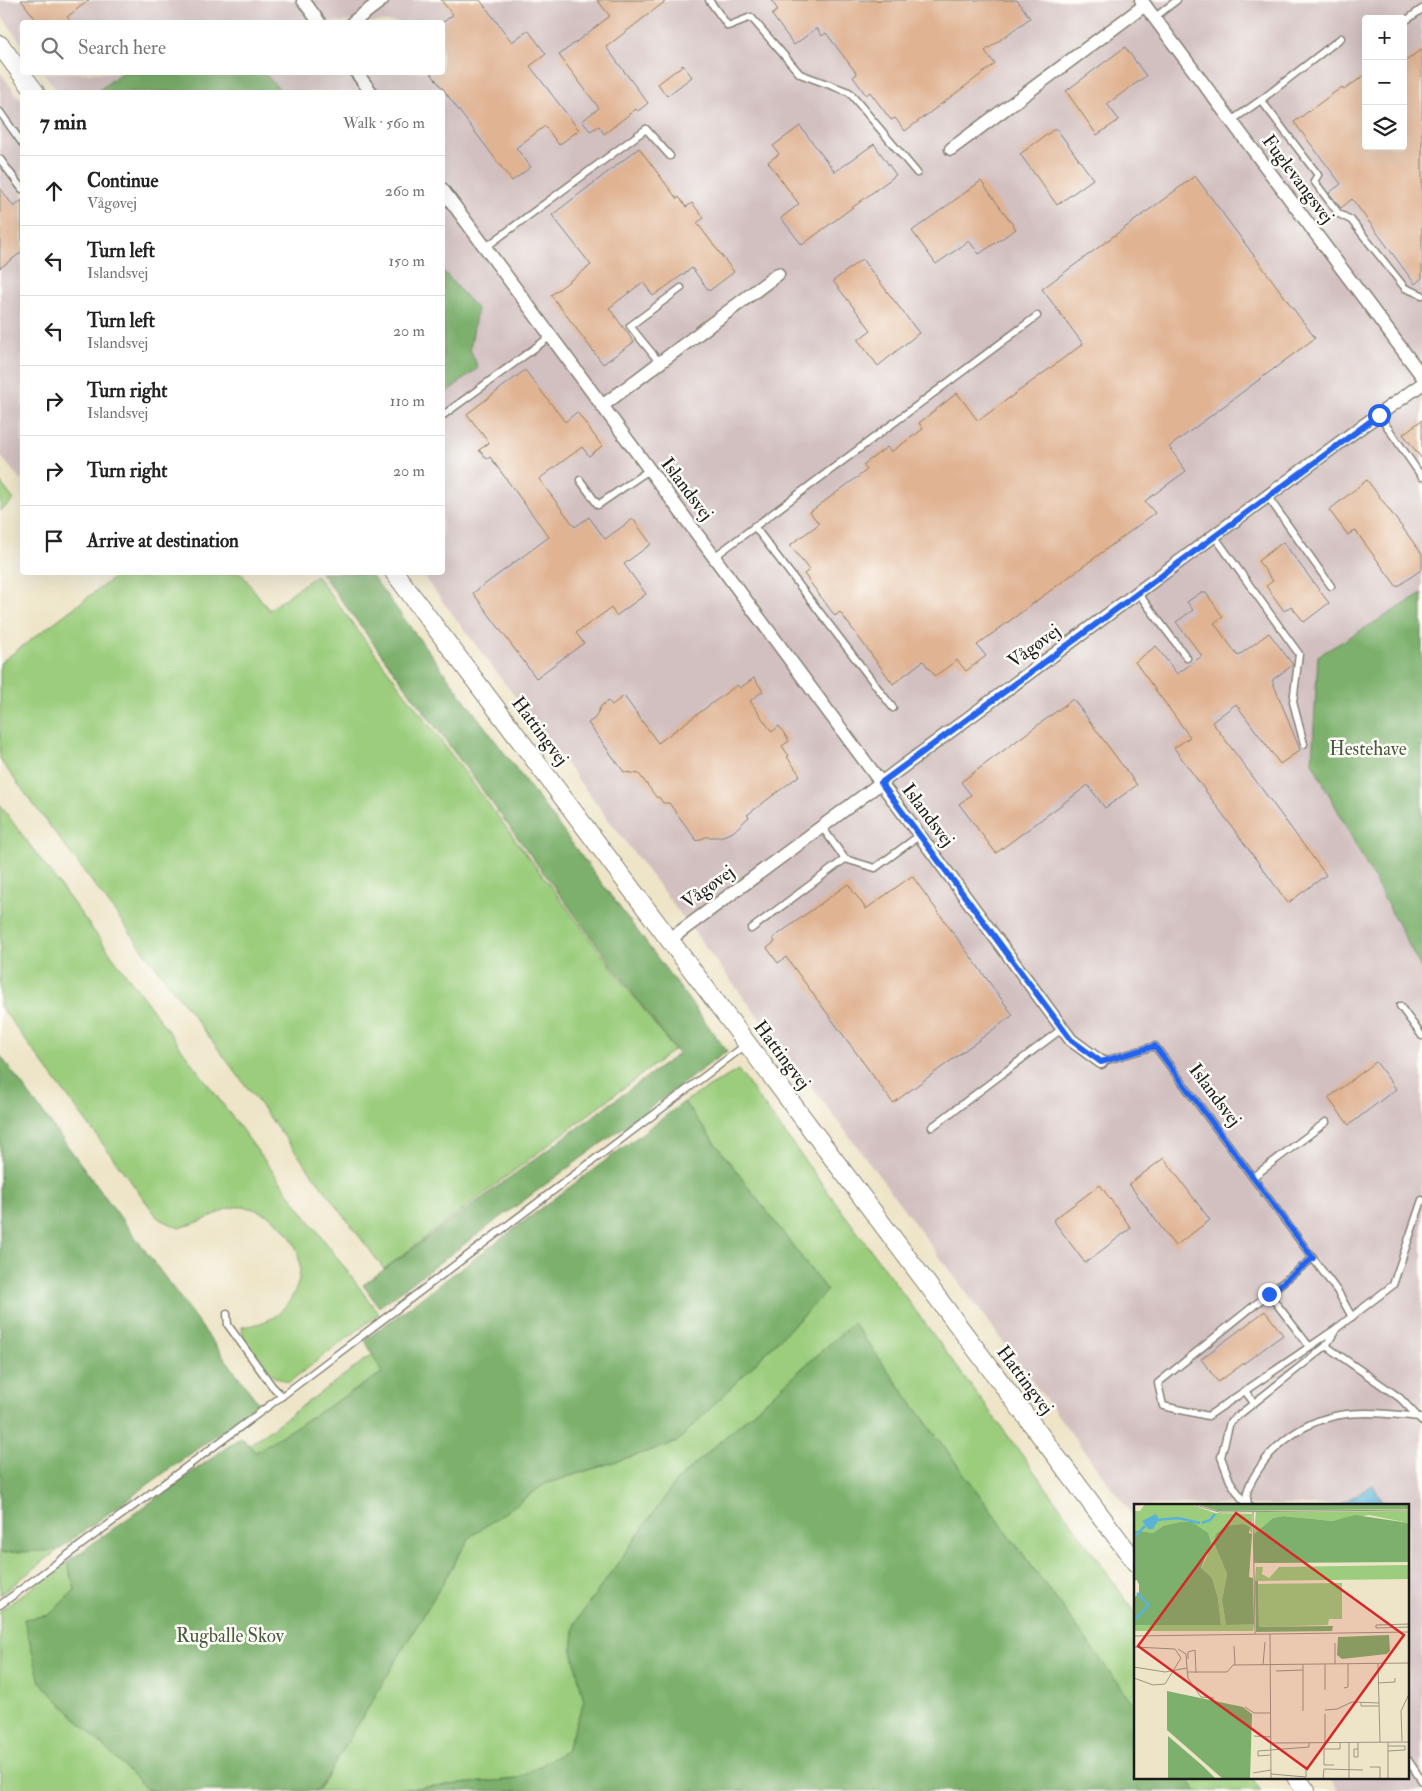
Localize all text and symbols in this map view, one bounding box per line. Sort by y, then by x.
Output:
map controls [1362,15,1407,150]
button: + [1362,15,1407,60]
search box [20,20,445,75]
icon: search [38,34,66,62]
text: Search here [78,36,166,60]
button: − [1362,60,1407,105]
button: layers [1362,105,1407,150]
text: 7 min [40,109,87,136]
text: Walk · 560 m [343,113,425,133]
street label: Fuglevangsvej [1257,130,1339,228]
text: Continue [87,169,158,193]
icon: ahead [40,177,68,205]
text: 260 m [385,181,425,201]
text: Vågøvej [87,193,137,213]
text: Turn left [87,239,155,263]
icon: left [40,247,68,275]
text: 150 m [388,251,425,271]
text: Islandsvej [87,263,148,283]
text: Turn left [87,309,155,333]
icon: left [40,317,68,345]
text: 20 m [393,321,425,341]
text: Islandsvej [87,333,148,353]
text: Turn right [87,379,167,403]
icon: right [40,387,68,415]
text: 110 m [390,391,425,411]
text: Islandsvej [87,403,148,423]
route start [1368,404,1391,427]
street label: Islandsvej [656,453,718,525]
icon: right [40,457,68,485]
text: Turn right [87,459,167,483]
text: 20 m [393,461,425,481]
icon: arrive [40,527,68,555]
text: Arrive at destination [87,529,239,553]
street label: Vågøvej [1003,619,1065,673]
street label: Hattingvej [506,692,574,770]
park label: Hestehave [1329,737,1407,761]
street label: Islandsvej [897,779,959,851]
street label: Vågøvej [677,860,739,914]
street label: Hattingvej [748,1016,816,1094]
street label: Islandsvej [1184,1059,1246,1131]
route end [1258,1283,1281,1306]
street label: Hattingvej [991,1341,1059,1419]
inset map [1134,1504,1410,1778]
park label: Rugballe Skov [176,1624,285,1648]

